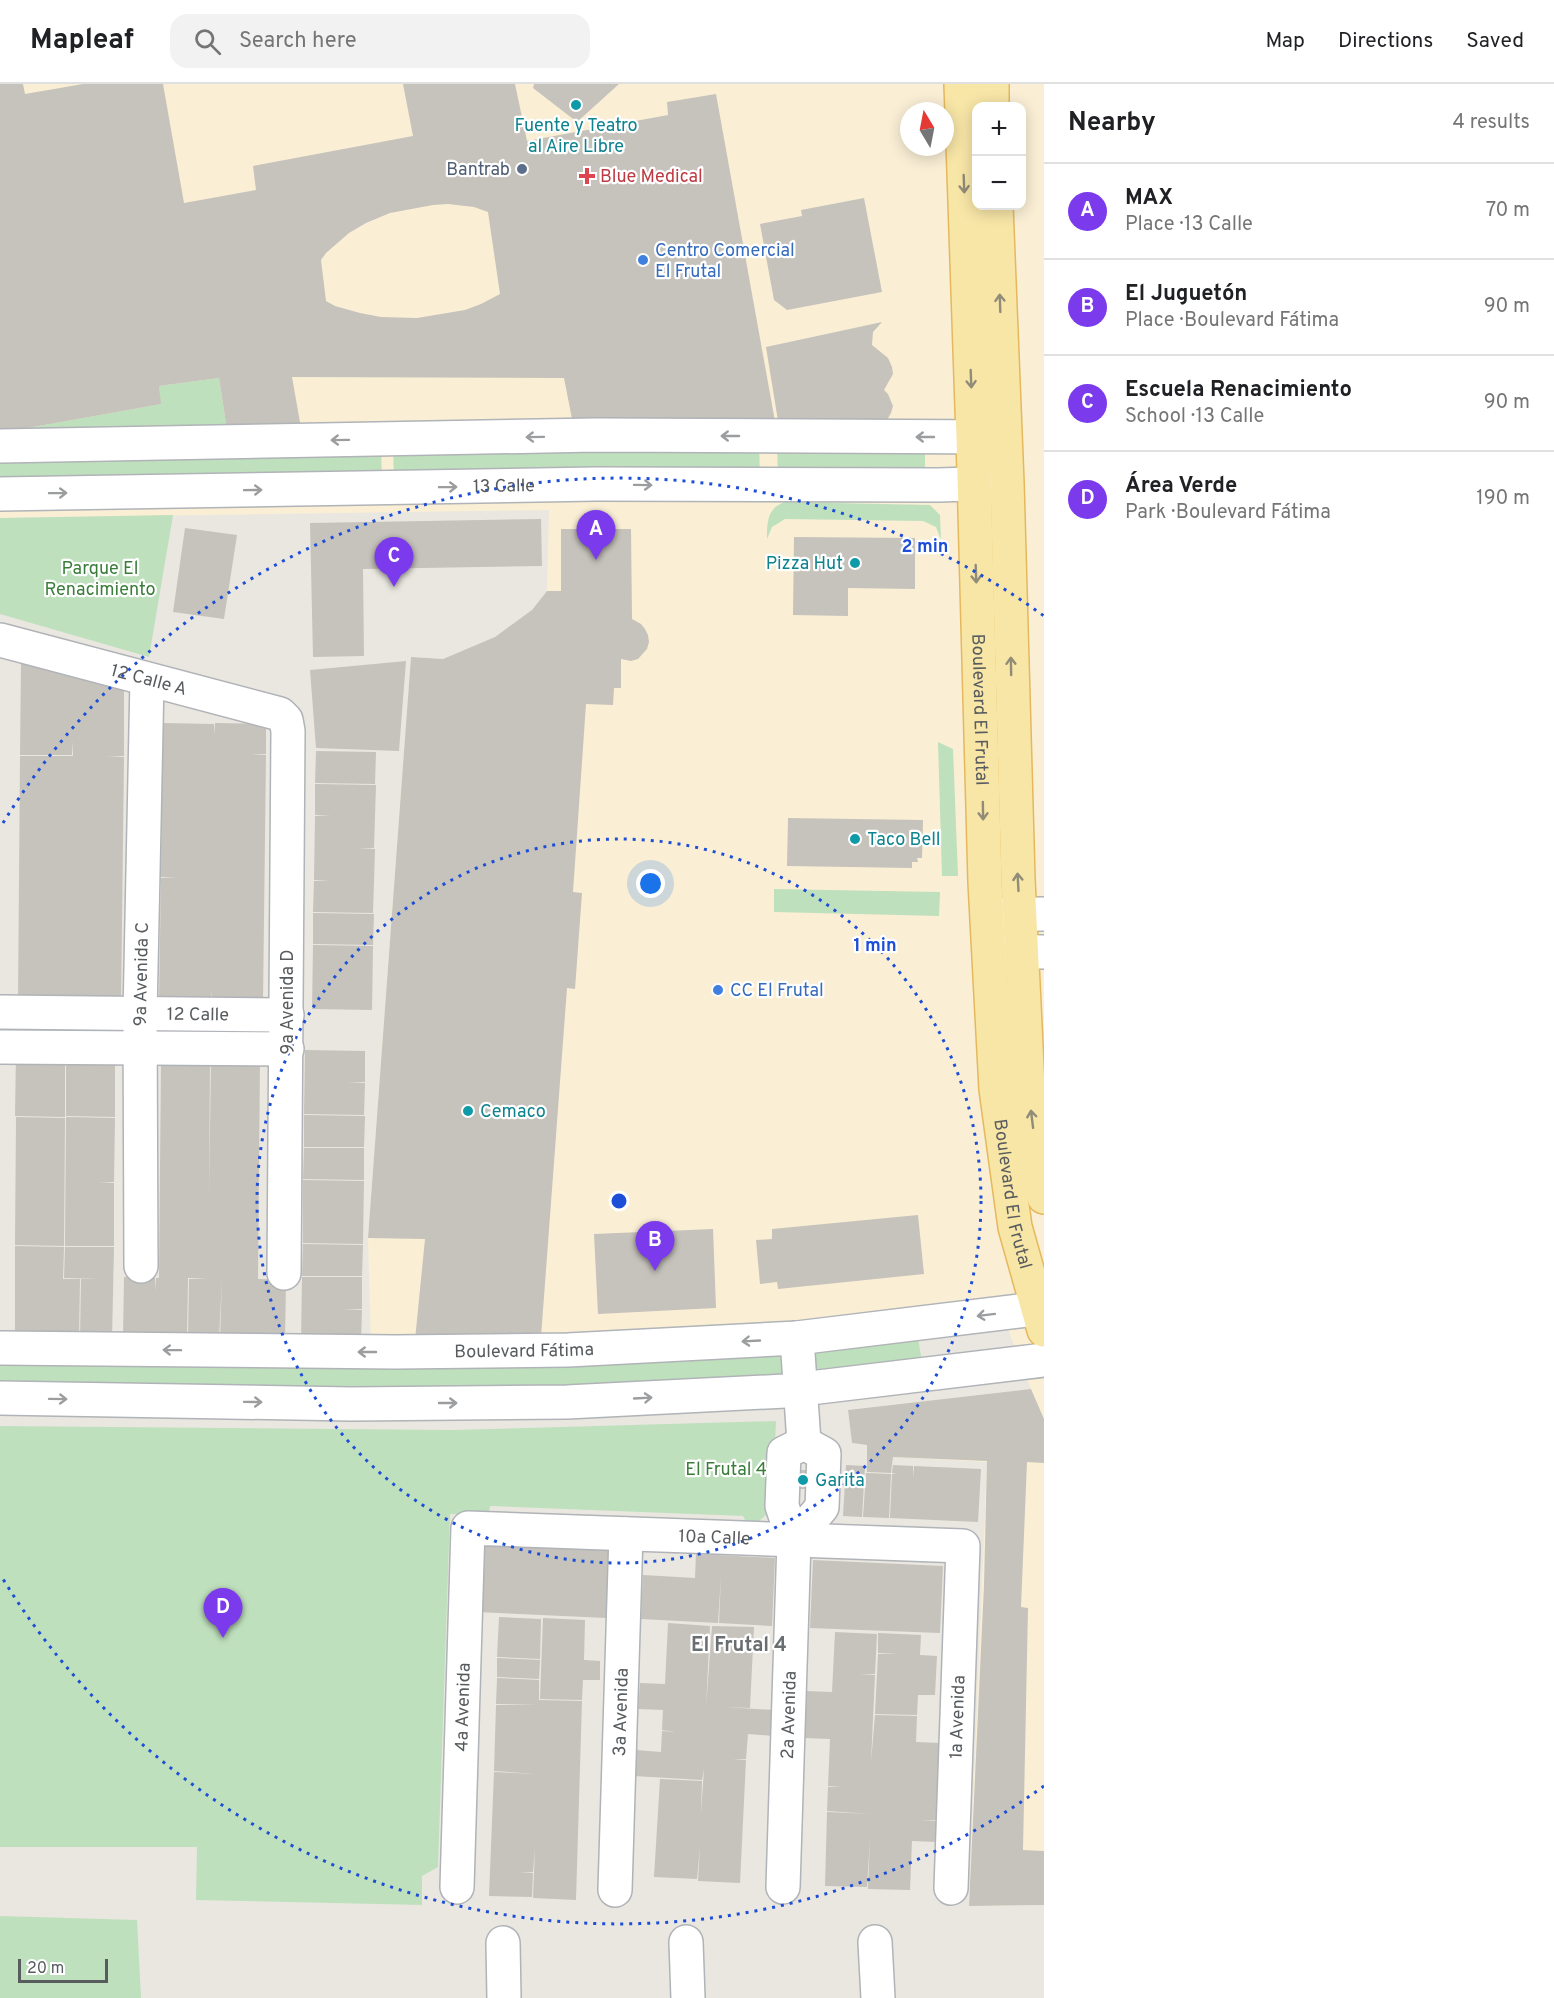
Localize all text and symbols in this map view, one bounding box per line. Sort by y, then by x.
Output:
search box [170,14,590,68]
text: Mapleaf [30,23,134,59]
icon: search [191,25,224,58]
text: Search here [239,28,357,55]
text: Map [1265,28,1305,55]
text: Directions [1338,28,1433,55]
text: Saved [1466,28,1524,55]
marker: Fuente y Teatro al Aire Libre [569,98,583,112]
north arrow [900,102,954,156]
map controls [972,102,1026,210]
button: + [972,102,1026,156]
text: Nearby [1068,107,1156,140]
text: 4 results [1453,110,1530,136]
place label: Fuente y Teatro al Aire Libre [514,115,638,159]
button: − [972,156,1026,210]
place label: Bantrab [446,159,510,182]
marker: Bantrab [515,162,529,176]
place label: Blue Medical [600,166,703,189]
marker: Blue Medical [578,167,596,185]
one-way arrow [958,174,969,194]
text: MAX [1125,185,1173,212]
text: A [1080,198,1095,224]
text: 70 m [1486,198,1530,224]
text: Place · 13 Calle [1125,212,1253,238]
place label: Centro Comercial El Frutal [655,240,795,284]
marker: Centro Comercial El Frutal [636,253,650,267]
text: El Juguetón [1125,281,1247,308]
one-way arrow [995,294,1006,314]
text: B [1081,294,1094,320]
text: 90 m [1484,294,1530,320]
text: Place · Boulevard Fátima [1125,308,1339,334]
one-way arrow [965,369,976,389]
text: Escuela Renacimiento [1125,377,1352,404]
text: C [1081,390,1094,416]
text: 90 m [1484,390,1530,416]
text: School · 13 Calle [1125,404,1264,430]
one-way arrow [721,430,741,442]
one-way arrow [526,431,546,442]
one-way arrow [916,431,936,443]
one-way arrow [331,434,351,446]
text: Área Verde [1125,473,1237,500]
street label: 13 Calle [473,475,535,499]
one-way arrow [633,479,653,490]
one-way arrow [438,481,458,493]
one-way arrow [243,484,263,496]
text: D [1080,486,1095,512]
text: 190 m [1476,486,1530,512]
one-way arrow [48,488,68,499]
text: Park · Boulevard Fátima [1125,500,1331,526]
pin: A [576,510,616,560]
text: 2 min [901,536,949,559]
pin: C [374,538,414,587]
place label: Pizza Hut [766,553,843,576]
marker: Pizza Hut [848,556,862,570]
park label: Parque El Renacimiento [44,558,156,602]
one-way arrow [971,564,982,584]
street label: Boulevard El Frutal [965,633,992,786]
one-way arrow [1006,657,1017,677]
street label: 12 Calle A [108,660,189,702]
one-way arrow [977,801,989,821]
place label: Taco Bell [867,829,941,852]
marker: Taco Bell [848,832,862,846]
your location [636,869,665,898]
one-way arrow [1012,873,1023,893]
street label: 9a Avenida C [130,922,155,1026]
text: 1 min [853,935,897,958]
street label: 9a Avenida D [277,950,300,1054]
place label: CC El Frutal [730,980,824,1003]
marker: CC El Frutal [711,983,725,997]
street label: 12 Calle [167,1004,229,1027]
place label: Cemaco [480,1101,546,1124]
marker: Cemaco [461,1104,475,1118]
one-way arrow [1026,1109,1037,1129]
street label: Boulevard El Frutal [987,1118,1036,1272]
centre of rings [609,1191,629,1211]
pin: B [636,1222,674,1271]
one-way arrow [977,1310,996,1321]
one-way arrow [741,1336,761,1347]
street label: Boulevard Fátima [454,1339,594,1364]
one-way arrow [162,1344,182,1356]
one-way arrow [357,1346,377,1358]
one-way arrow [48,1393,68,1405]
one-way arrow [633,1393,653,1404]
one-way arrow [243,1397,263,1408]
one-way arrow [438,1397,458,1409]
park label: El Frutal 4 [685,1459,767,1482]
place label: Garita [815,1470,865,1493]
marker: Garita [796,1473,810,1487]
street label: 10a Calle [678,1526,751,1551]
pin: D [204,1588,242,1638]
district label: El Frutal 4 [691,1633,787,1659]
street label: 4a Avenida [451,1662,477,1752]
street label: 3a Avenida [609,1667,635,1757]
street label: 2a Avenida [777,1670,803,1760]
street label: 1a Avenida [946,1675,971,1759]
scale bar [18,1956,108,1984]
text: 20 m [27,1959,64,1979]

